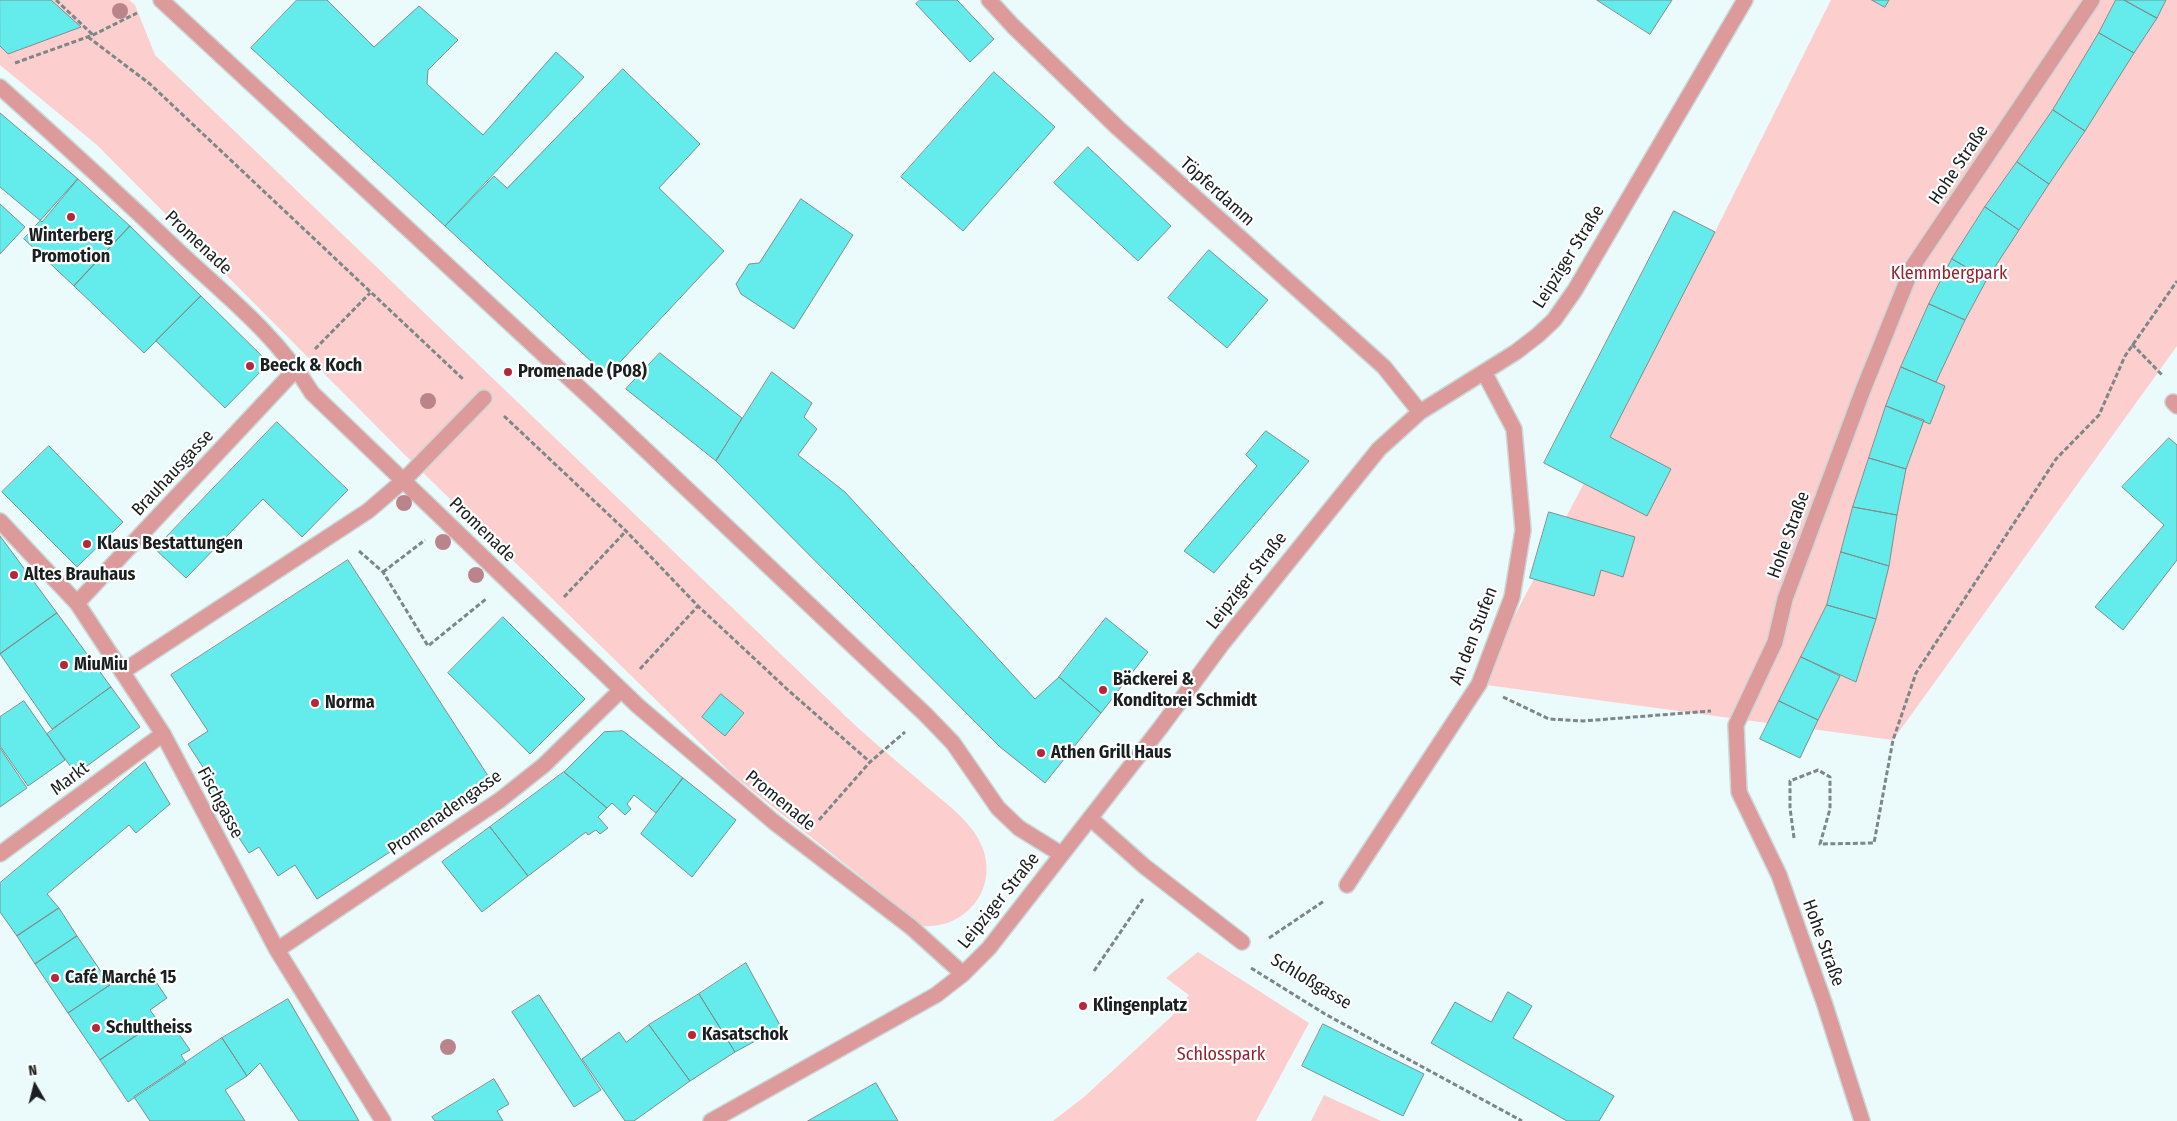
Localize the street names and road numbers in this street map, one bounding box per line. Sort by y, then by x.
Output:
street label: Hohe Straße [1925,121,1993,209]
street label: Töpferdamm [1175,153,1259,231]
street label: Leipziger Straße [1529,201,1609,313]
street label: Promenade [160,206,236,280]
street label: Brauhausgasse [128,425,218,521]
street label: Hohe Straße [1763,489,1815,581]
street label: Promenade [444,493,520,567]
street label: Leipziger Straße [1202,528,1292,634]
street label: An den Stufen [1445,584,1503,688]
street label: Markt [47,758,93,800]
street label: Fischgasse [192,764,248,842]
street label: Promenadengasse [384,766,506,860]
street label: Promenade [741,766,819,836]
street label: Leipziger Straße [954,849,1044,953]
street label: Hohe Straße [1797,897,1849,989]
street label: Schloßgasse [1267,949,1355,1015]

